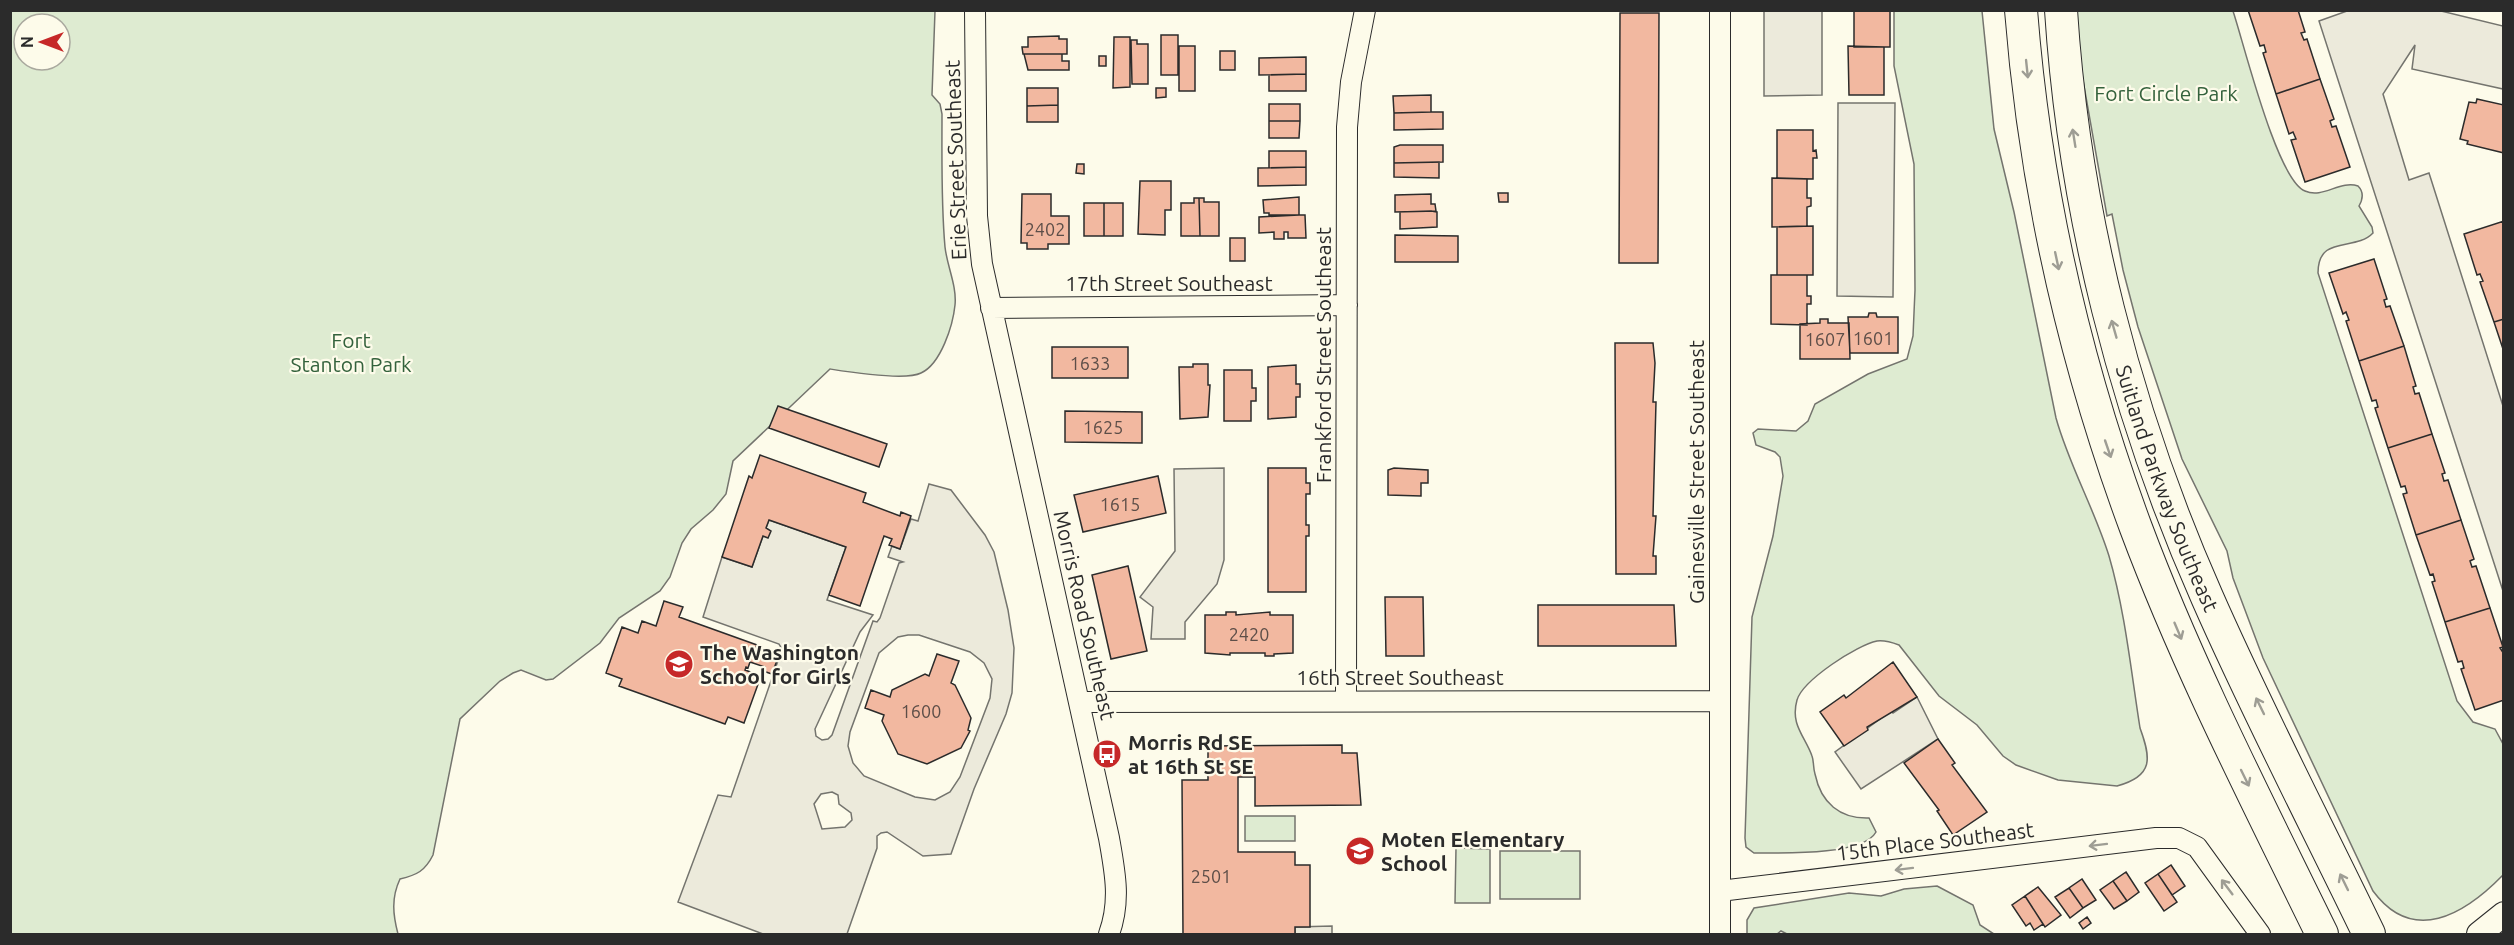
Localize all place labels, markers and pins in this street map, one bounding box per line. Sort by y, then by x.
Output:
place label: The Washington School for Girls [700,640,859,688]
school or university icon: The Washington School for Girls [663,648,695,680]
place label: Morris Rd SE at 16th St SE [1128,730,1254,778]
bus stop icon: Morris Rd SE at 16th St SE [1091,738,1123,770]
place label: Moten Elementary School [1381,827,1564,875]
school or university icon: Moten Elementary School [1344,835,1376,867]

